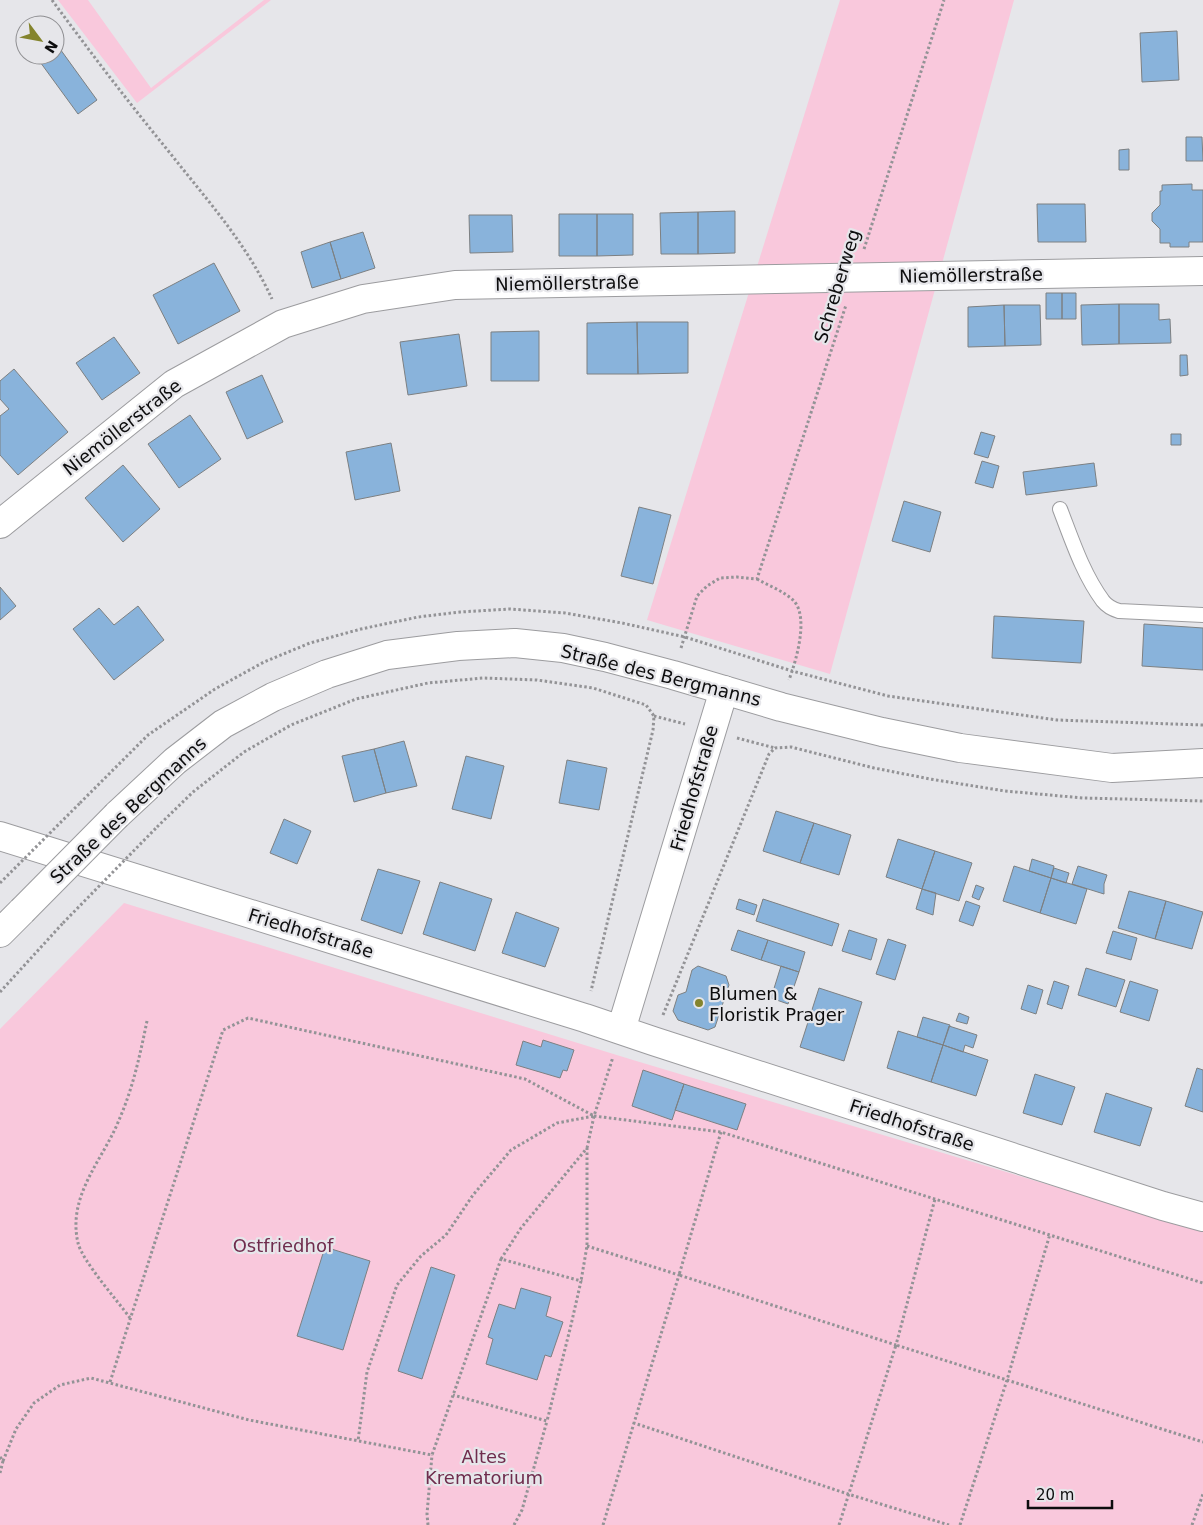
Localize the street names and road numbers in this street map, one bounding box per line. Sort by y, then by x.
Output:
street label: Schreberweg [810,227,864,345]
street label: Niemöllerstraße [899,263,1043,287]
street label: Niemöllerstraße [495,271,639,295]
street label: Niemöllerstraße [59,374,185,480]
street label: Straße des Bergmanns [559,640,763,710]
street label: Friedhofstraße [666,723,722,853]
street label: Straße des Bergmanns [46,732,210,888]
street label: Friedhofstraße [246,904,376,962]
street label: Friedhofstraße [847,1095,977,1155]

